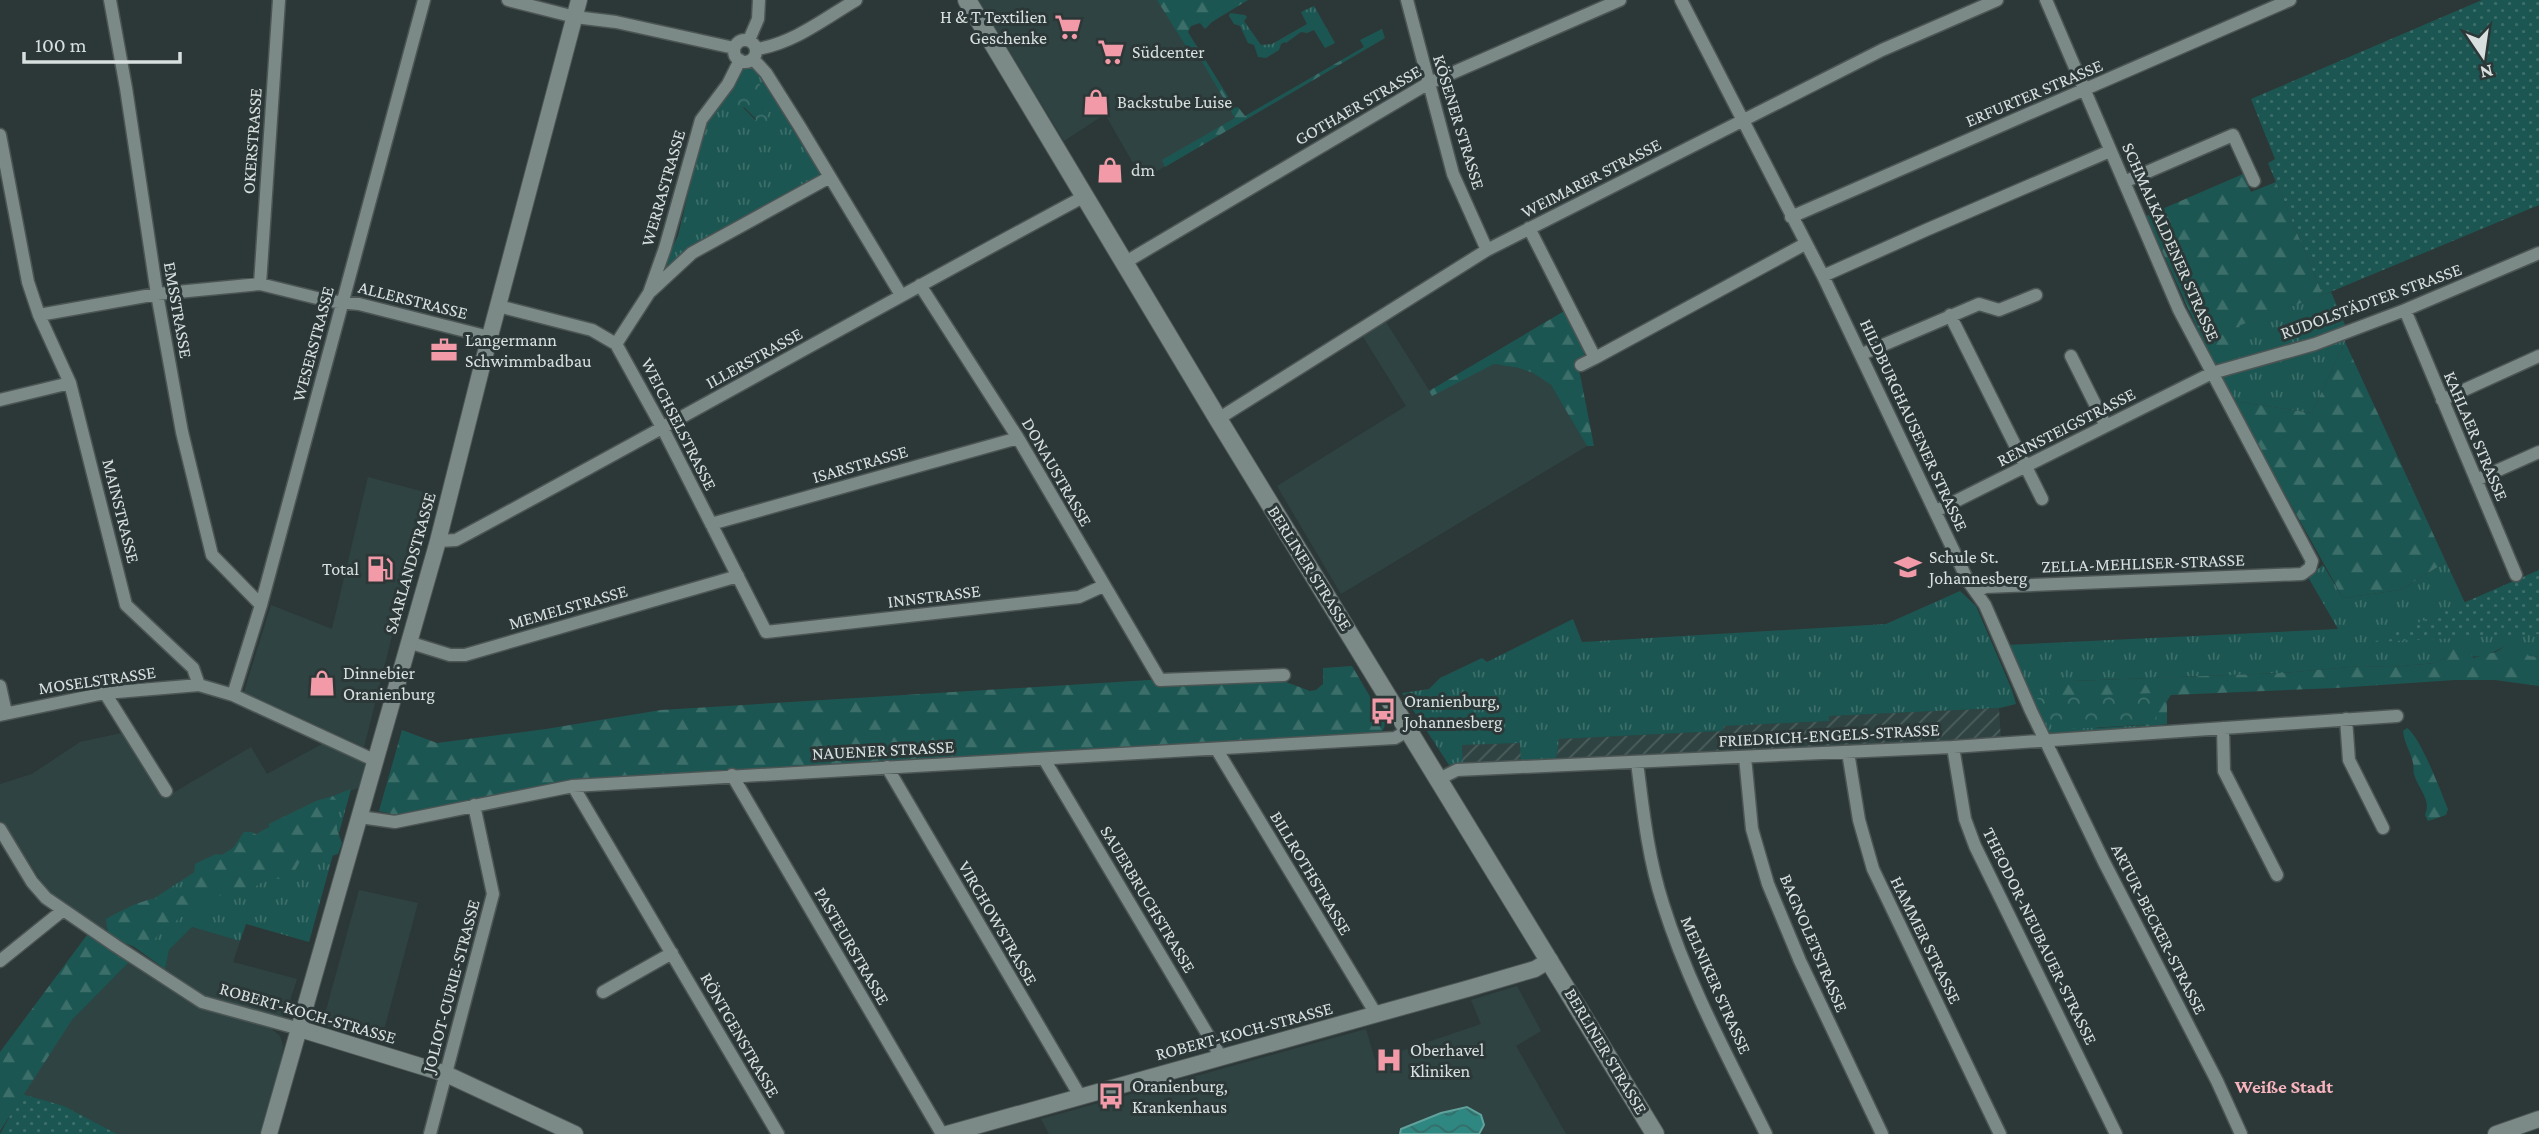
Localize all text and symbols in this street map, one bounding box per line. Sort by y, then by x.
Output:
place label: H & T Textilien Geschenke [940,7,1047,48]
supermarket icon: H & T Textilien Geschenke [1053,12,1083,42]
scale bar [24,21,180,65]
north arrow [2448,21,2518,91]
text: 100 m [35,33,87,57]
supermarket icon: Südcenter [1096,37,1126,67]
place label: Südcenter [1132,42,1205,62]
street label: KÖSENER STRASSE [1429,52,1489,192]
street label: ERFURTER STRASSE [1962,55,2106,131]
text: N [2478,60,2495,84]
street label: GOTHAER STRASSE [1291,61,1425,149]
street label: OKERSTRASSE [238,87,266,195]
shop icon: Backstube Luise [1081,87,1111,117]
place label: Backstube Luise [1117,92,1232,112]
street label: WERRASTRASSE [637,127,689,249]
street label: WEIMARER STRASSE [1518,134,1665,222]
street label: SCHMALKALDENER STRASSE [2118,140,2224,345]
shop icon: dm [1095,155,1125,185]
place label: dm [1131,160,1155,180]
street label: RUDOLSTÄDTER STRASSE [2278,259,2464,343]
street label: EMSSTRASSE [160,260,196,360]
street label: ALLERSTRASSE [356,277,470,323]
street label: WESERSTRASSE [288,284,338,404]
street label: HILDBURGHAUSENER STRASSE [1856,316,1972,535]
street label: ILLERSTRASSE [702,323,806,393]
place label: Langermann Schwimmbadbau [465,330,592,371]
office icon: Langermann Schwimmbadbau [429,335,459,365]
street label: WEICHSELSTRASSE [637,355,721,494]
street label: KAHLAER STRASSE [2440,368,2512,504]
street label: RENNSTEIGSTRASSE [1994,383,2139,471]
street label: DONAUSTRASSE [1018,414,1096,530]
street label: ISARSTRASSE [810,441,910,487]
street label: MAINSTRASSE [98,457,144,565]
street label: SAARLANDSTRASSE [380,490,440,636]
street label: BERLINER STRASSE [1264,502,1357,634]
place label: Schule St. Johannesberg [1927,547,2028,588]
street label: ZELLA-MEHLISER-STRASSE [2041,549,2245,577]
school or university icon: Schule St. Johannesberg [1893,552,1923,582]
fuel station icon: Total [365,554,395,584]
place label: Total [322,559,359,579]
street label: MEMELSTRASSE [506,580,630,634]
street label: INNSTRASSE [886,580,982,612]
street label: MOSELSTRASSE [37,662,157,698]
place label: Dinnebier Oranienburg [343,663,435,704]
shop icon: Dinnebier Oranienburg [307,668,337,698]
place label: Oranienburg, Johannesberg [1402,691,1503,732]
bus stop icon: Oranienburg, Johannesberg [1368,696,1398,726]
street label: FRIEDRICH-ENGELS-STRASSE [1718,719,1940,751]
street label: NAUENER STRASSE [811,736,955,764]
street label: BILLROTHSTRASSE [1266,807,1356,939]
street label: SAUERBRUCHSTRASSE [1096,822,1200,976]
street label: THEODOR-NEUBAUER-STRASSE [1979,824,2101,1048]
street label: ARTUR-BECKER-STRASSE [2107,840,2211,1018]
street label: VIRCHOWSTRASSE [954,857,1042,989]
street label: BAGNOLETSTRASSE [1776,871,1852,1015]
street label: HAMMER STRASSE [1886,873,1966,1007]
street label: PASTEURSTRASSE [810,884,894,1008]
street label: JOLIOT-CURIE-STRASSE [418,897,484,1077]
street label: MELNIKER STRASSE [1677,913,1755,1057]
street label: RÖNTGENSTRASSE [696,969,784,1101]
street label: ROBERT-KOCH-STRASSE [217,978,399,1048]
street label: BERLINER STRASSE [1561,984,1652,1118]
street label: ROBERT-KOCH-STRASSE [1153,998,1335,1064]
place label: Oberhavel Kliniken [1410,1040,1484,1081]
hospital icon: Oberhavel Kliniken [1374,1045,1404,1075]
place label: Oranienburg, Krankenhaus [1132,1076,1228,1117]
district label: Weiße Stadt [2234,1076,2333,1097]
bus stop icon: Oranienburg, Krankenhaus [1096,1081,1126,1111]

